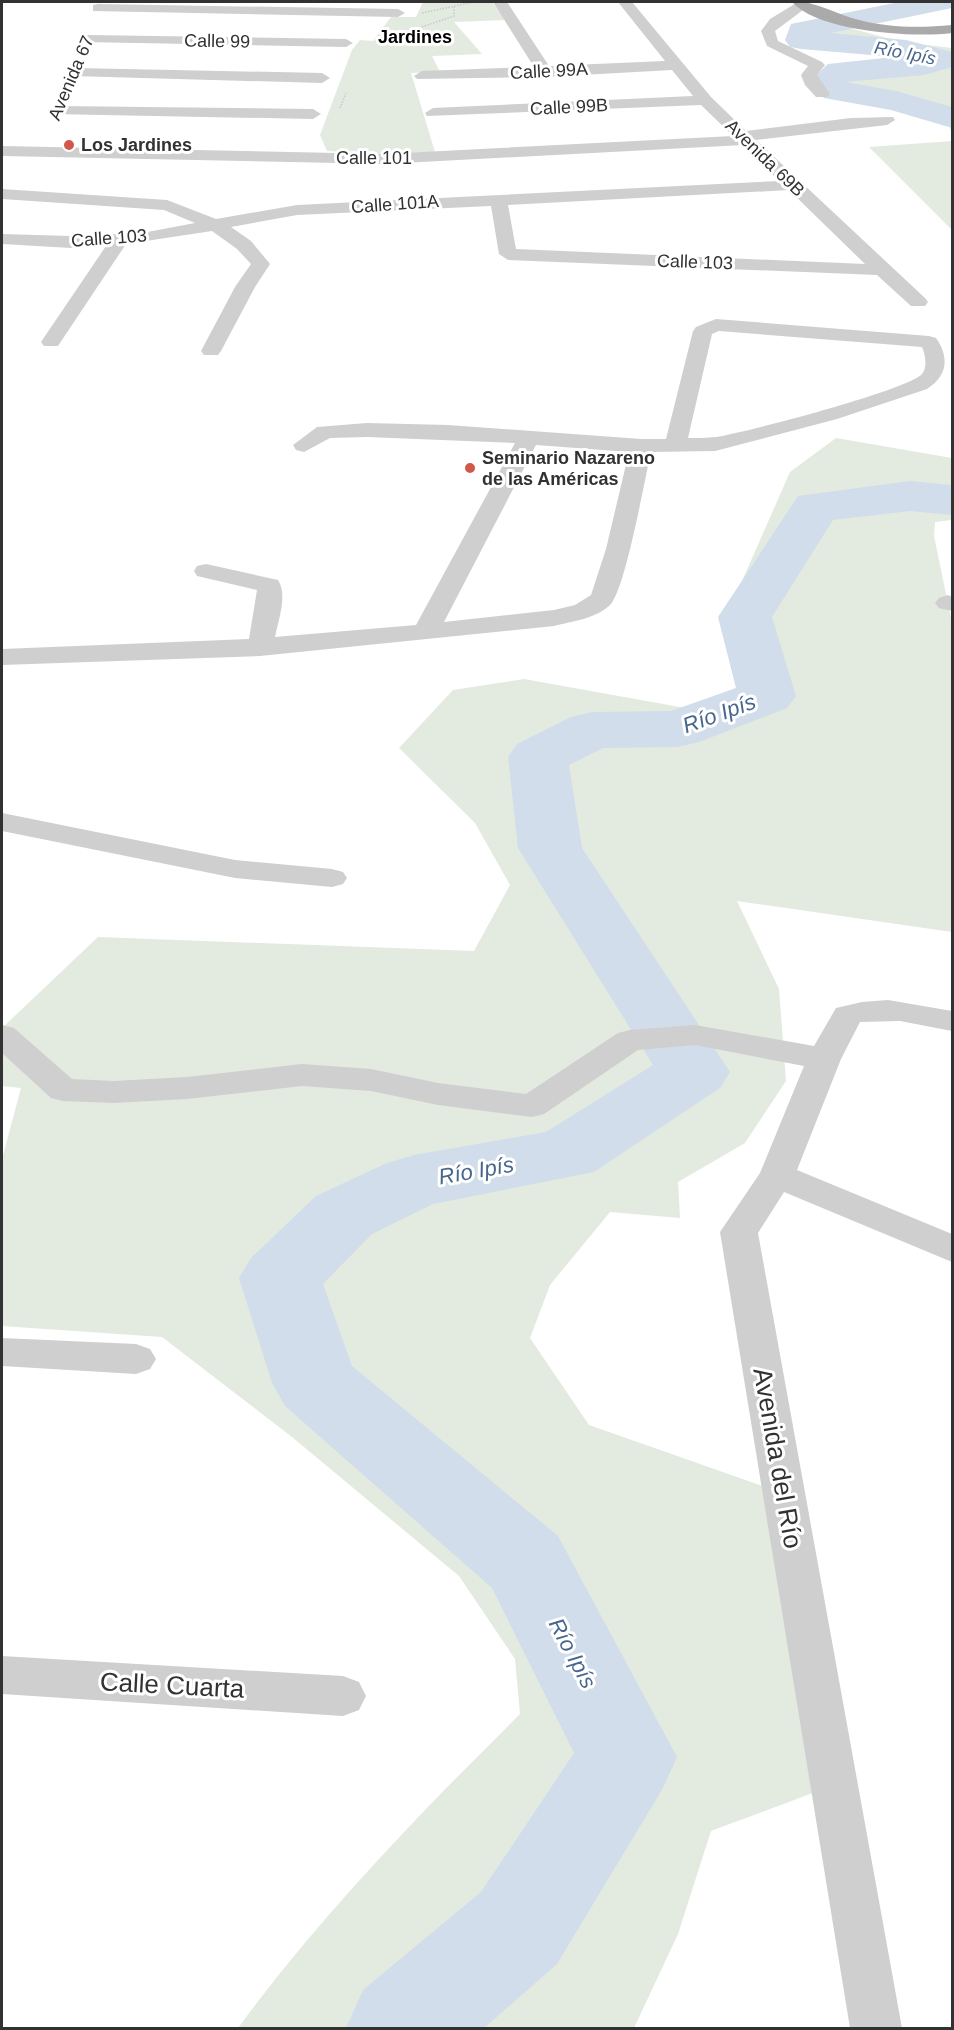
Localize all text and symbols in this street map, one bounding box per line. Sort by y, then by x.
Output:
district label: Jardines [378,27,452,47]
street label: Calle 99 [184,30,250,52]
street label: Avenida 67 [44,33,98,123]
water label: Río Ipís [873,37,937,69]
street label: Calle 99A [510,59,588,83]
street label: Calle 99B [530,95,608,119]
street label: Avenida 69B [721,115,809,201]
place label: Los Jardines [81,135,192,155]
marker: Los Jardines [62,138,76,152]
street label: Calle 101 [336,148,412,168]
street label: Calle 101A [350,191,440,217]
street label: Calle 103 [70,225,148,251]
street label: Calle 103 [657,251,733,273]
place label: Seminario Nazareno de las Américas [482,448,655,489]
marker: Seminario Nazareno de las Américas [463,461,477,475]
water label: Río Ipís [679,689,759,738]
water label: Río Ipís [437,1152,516,1189]
street label: Avenida del Río [747,1365,809,1551]
water label: Río Ipís [544,1614,601,1693]
street label: Calle Cuarta [99,1666,245,1704]

